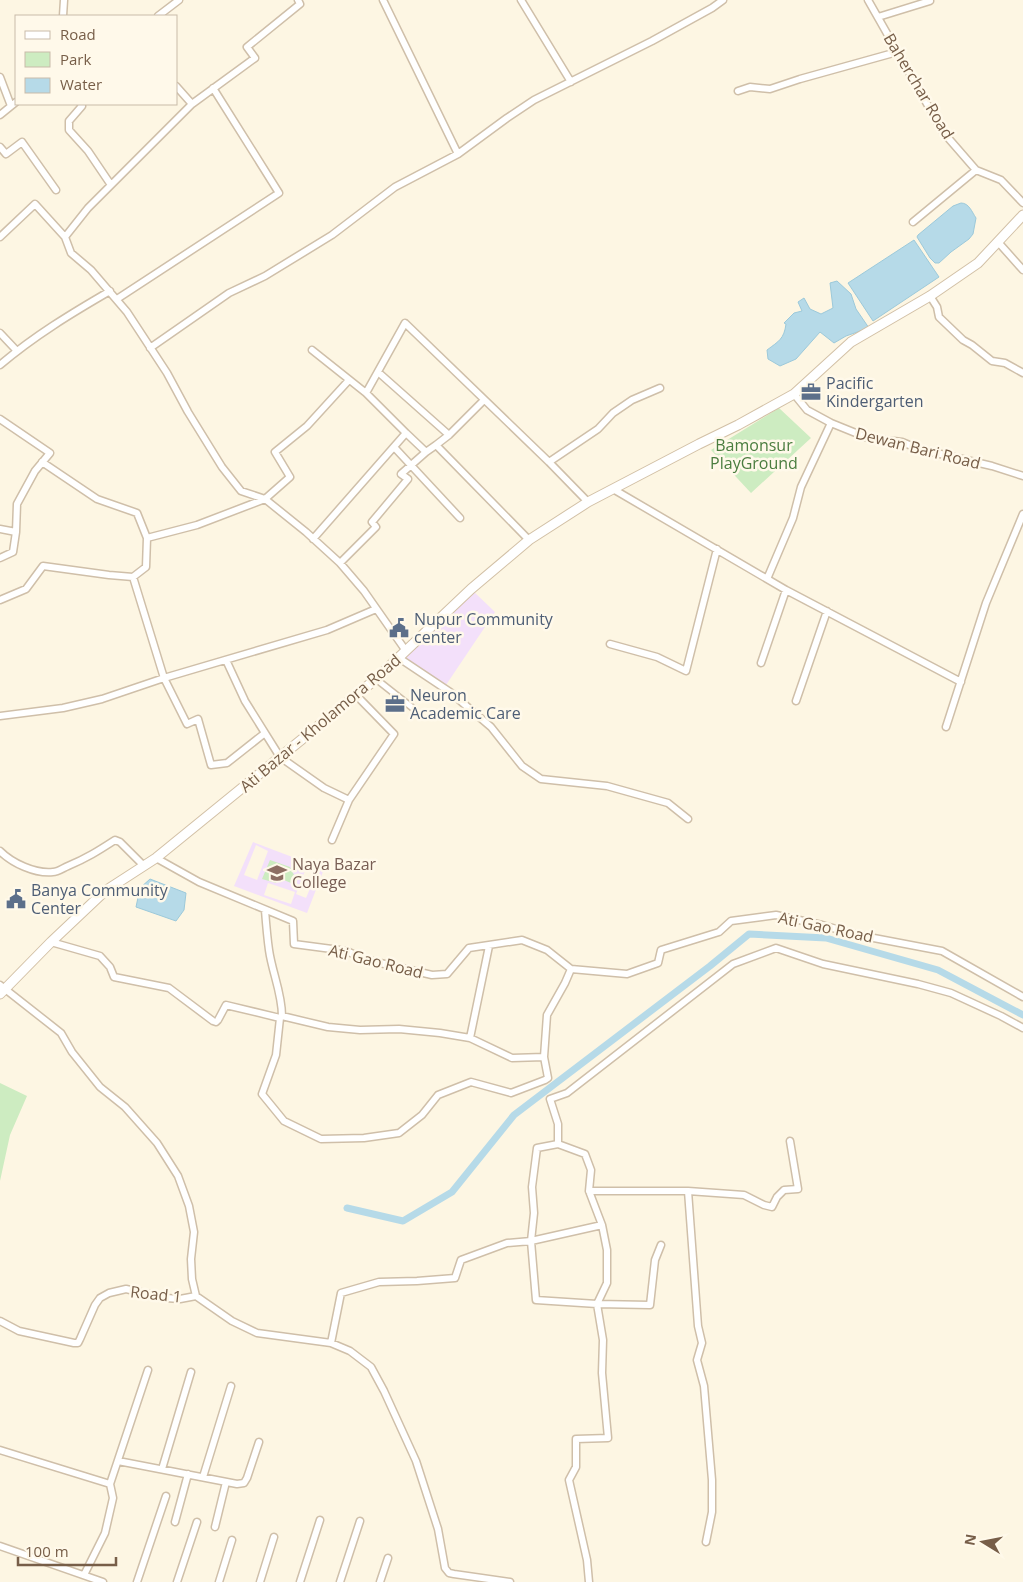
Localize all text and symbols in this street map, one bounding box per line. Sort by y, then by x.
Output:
legend [15,15,178,105]
text: Road [60,24,96,44]
street label: Baherchar Road [879,29,959,143]
text: Park [60,49,91,69]
text: Water [60,74,102,94]
place label: Pacific Kindergarten [826,372,924,412]
office icon: Pacific Kindergarten [800,381,822,403]
street label: Dewan Bari Road [853,422,983,474]
park label: Bamonsur PlayGround [710,434,798,474]
place label: Nupur Community center [414,608,554,648]
public building icon: Nupur Community center [388,617,410,639]
street label: Ati Bazar - Kholamora Road [235,649,405,797]
place label: Neuron Academic Care [410,684,521,724]
office icon: Neuron Academic Care [384,693,406,715]
place label: Naya Bazar College [292,853,377,893]
school or university icon: Naya Bazar College [266,862,288,884]
place label: Banya Community Center [31,879,169,919]
public building icon: Banya Community Center [5,888,27,910]
street label: Ati Gao Road [777,906,875,948]
street label: Ati Gao Road [327,939,425,983]
street label: Road 1 [129,1280,183,1308]
north arrow [958,1517,1008,1567]
text: N [959,1532,980,1547]
scale bar [18,1534,115,1566]
text: 100 m [25,1541,69,1561]

